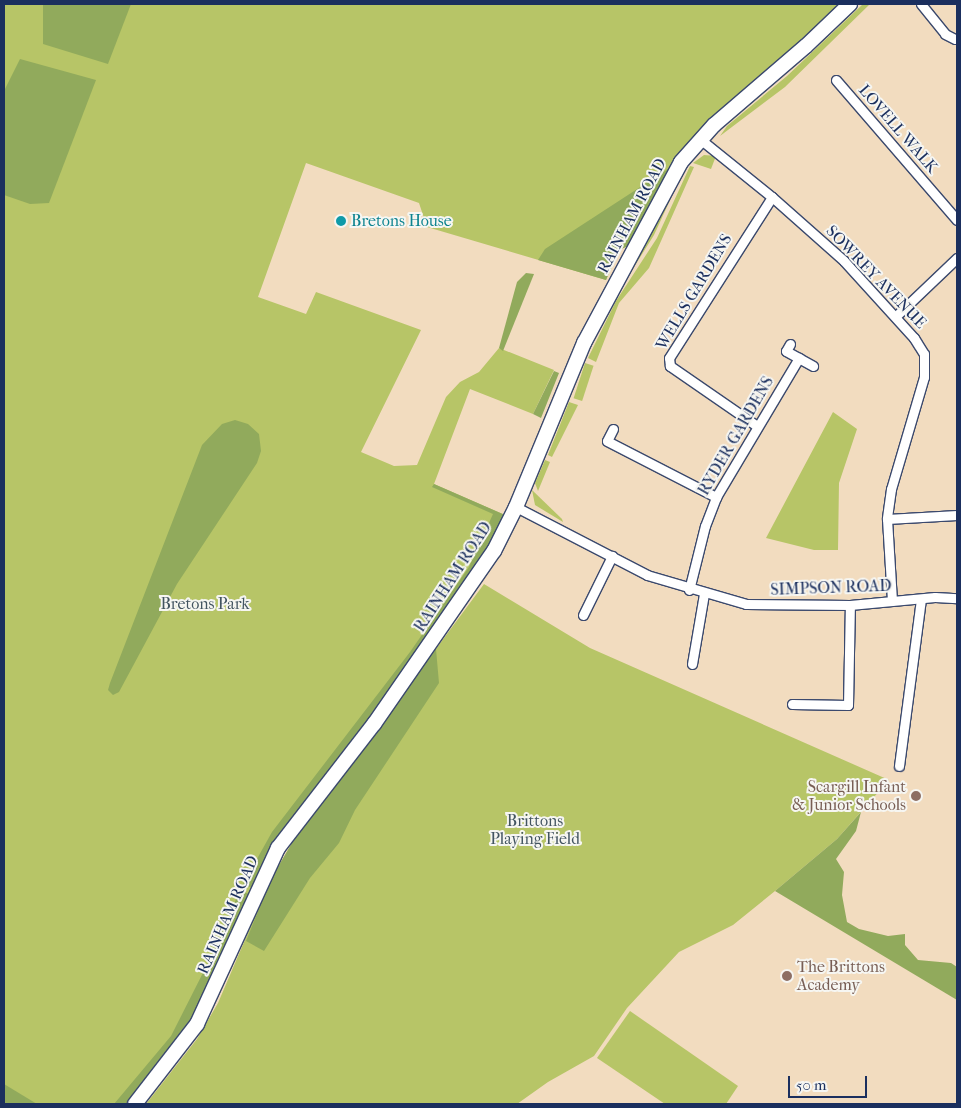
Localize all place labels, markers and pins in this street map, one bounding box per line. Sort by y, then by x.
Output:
place label: Bretons House [351,211,452,231]
marker: Bretons House [335,215,347,227]
place label: Scargill Infant & Junior Schools [792,777,906,815]
marker: Scargill Infant & Junior Schools [910,790,922,802]
place label: The Brittons Academy [797,957,885,995]
marker: The Brittons Academy [781,970,793,982]

